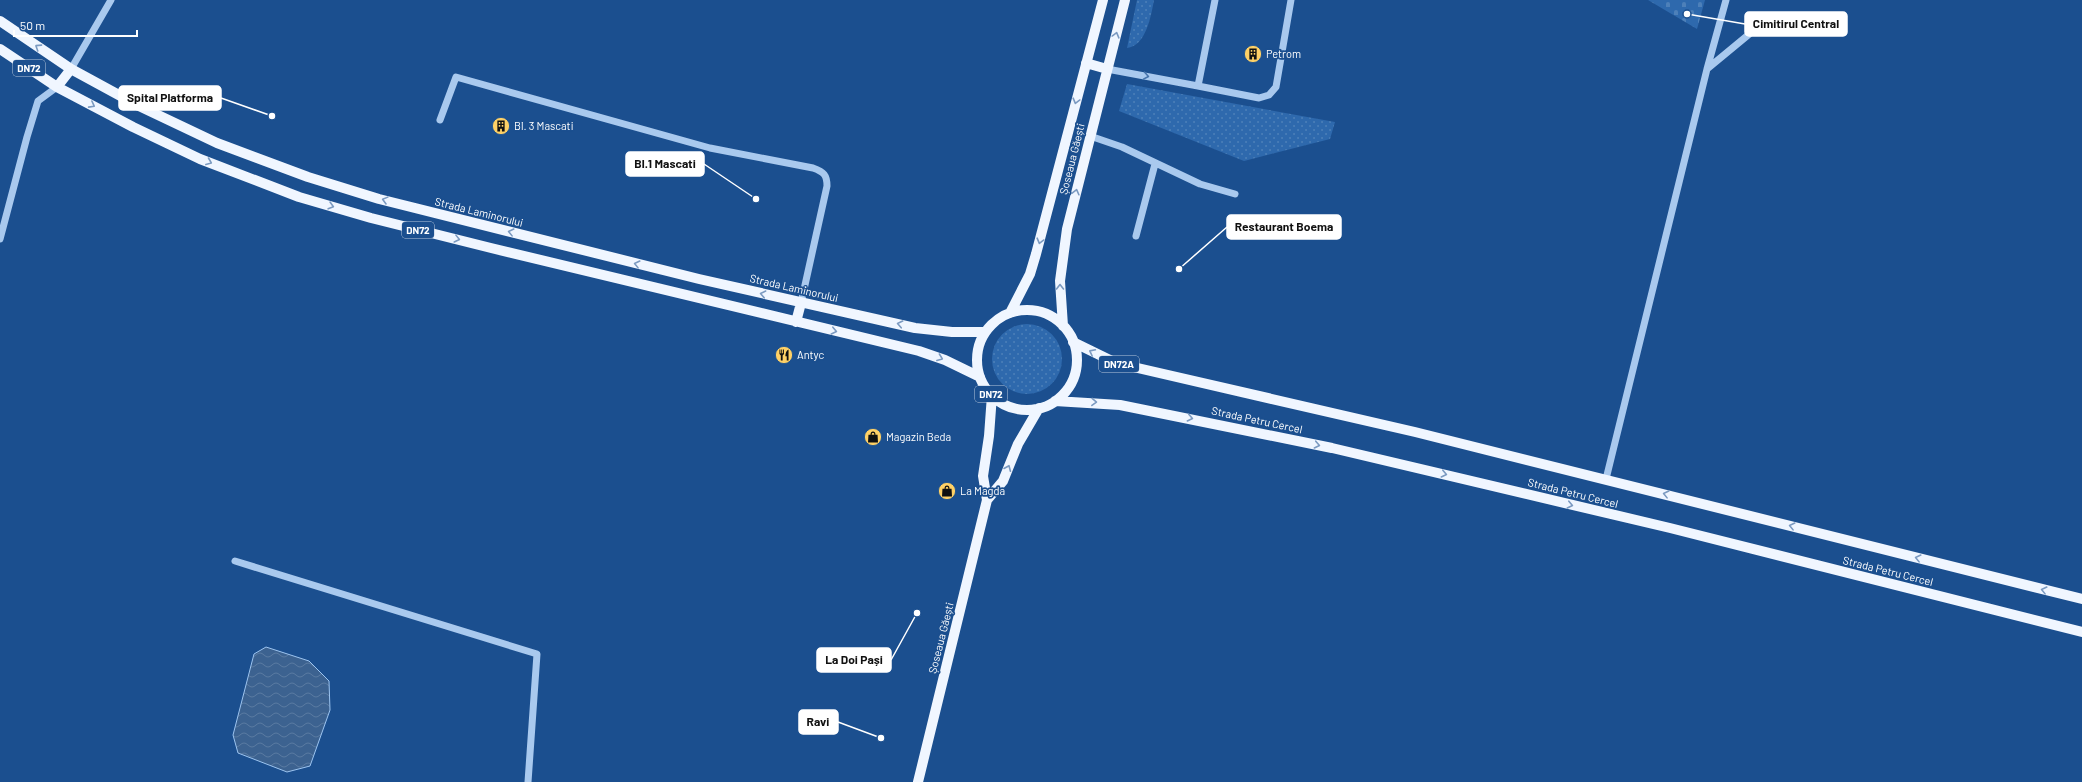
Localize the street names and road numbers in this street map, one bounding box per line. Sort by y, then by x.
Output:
road number: DN72 [13,60,45,76]
street label: Șoseaua Găești [1056,122,1087,196]
street label: Strada Laminorului [434,194,525,229]
road number: DN72 [402,222,434,238]
street label: Strada Laminorului [749,271,840,304]
road number: DN72A [1099,356,1139,372]
road number: DN72 [975,386,1007,402]
street label: Strada Petru Cercel [1210,404,1304,435]
street label: Strada Petru Cercel [1527,475,1620,510]
street label: Strada Petru Cercel [1842,553,1935,588]
street label: Șoseaua Găești [925,601,956,675]

